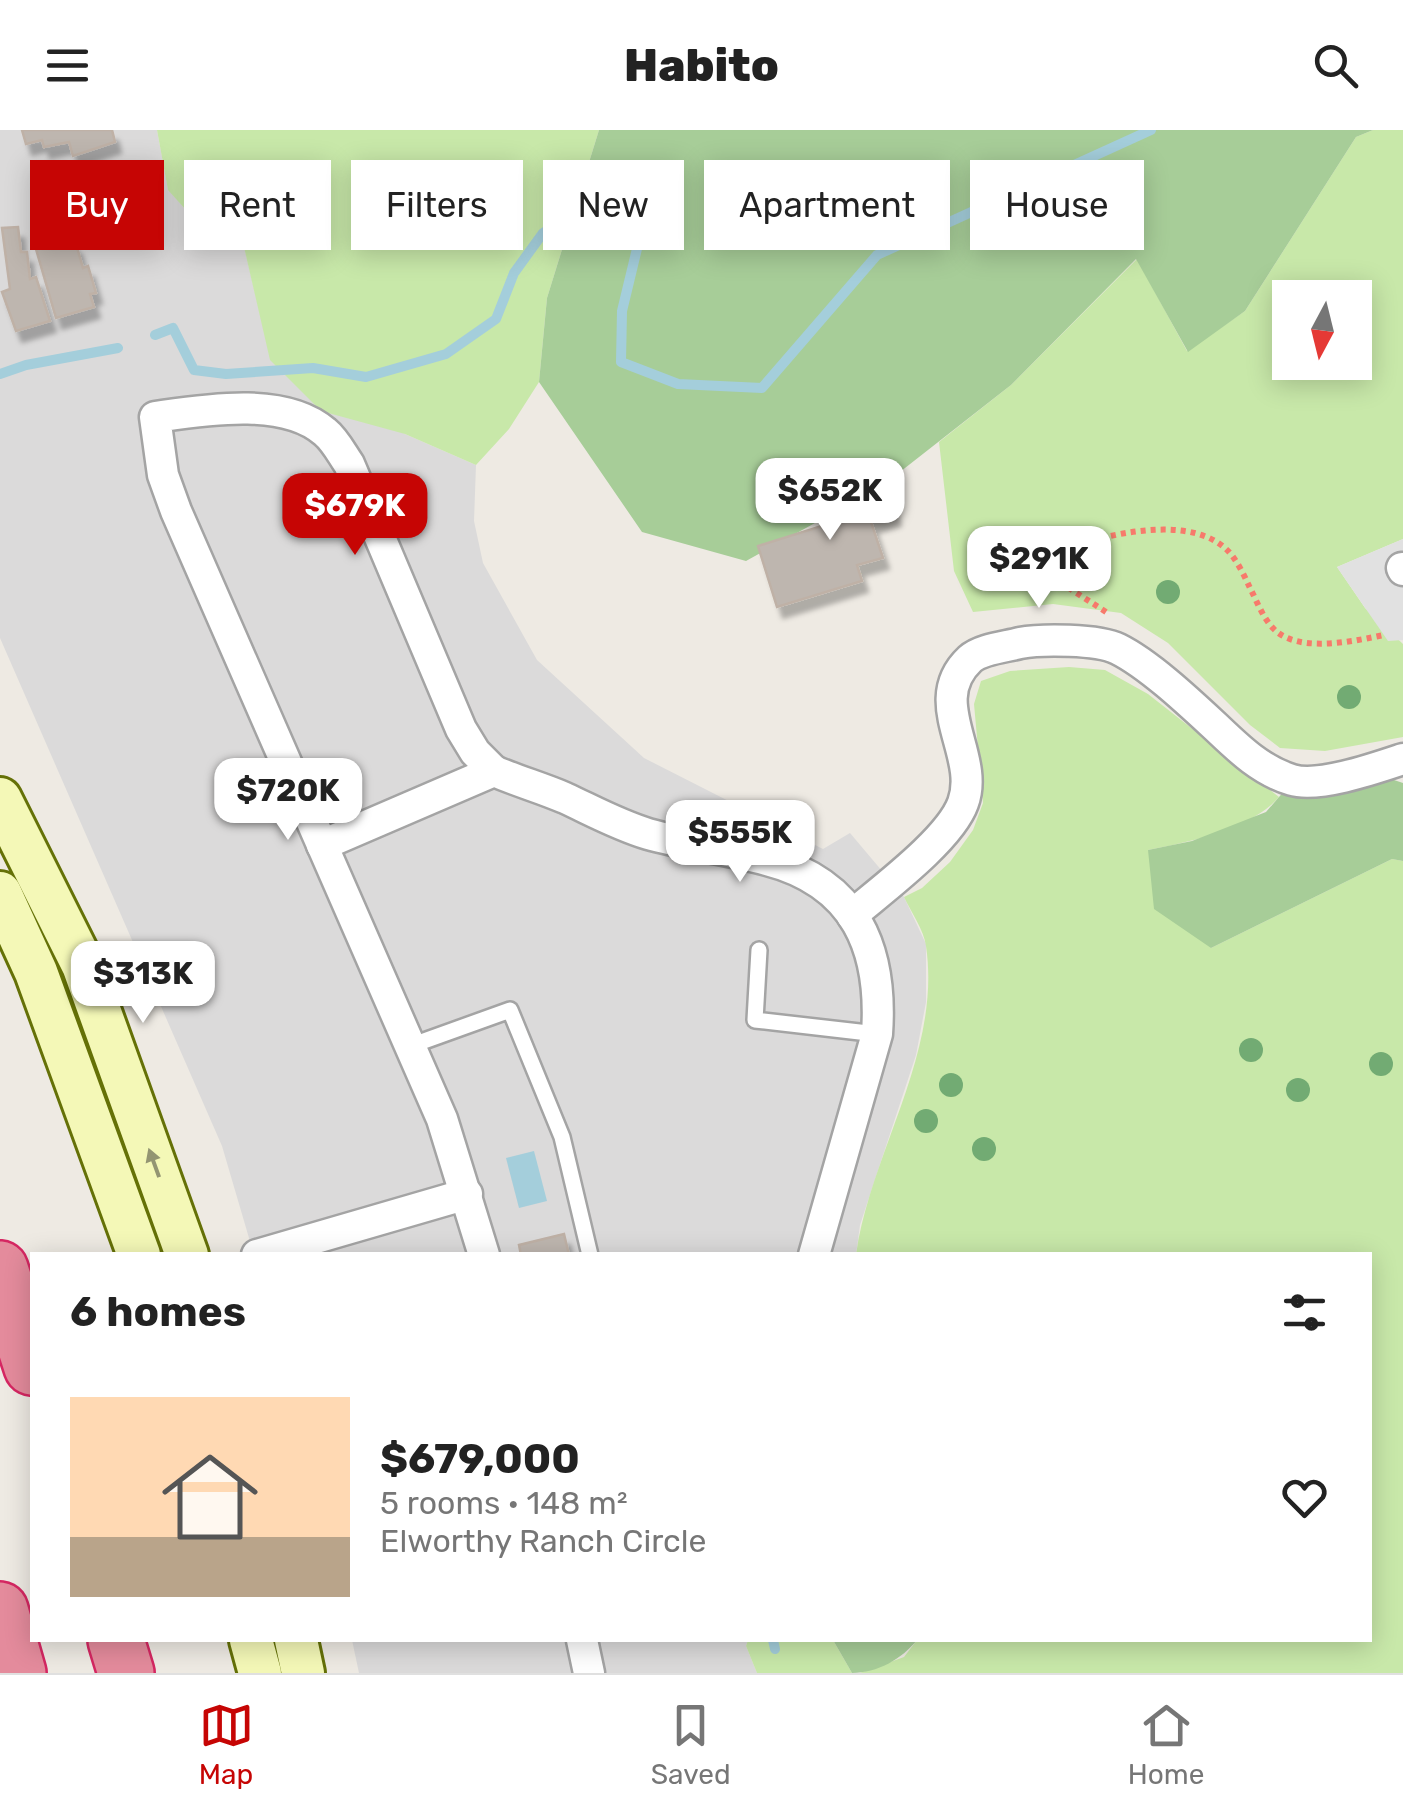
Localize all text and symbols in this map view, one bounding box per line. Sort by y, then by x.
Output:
icon: menu [40,38,95,93]
icon: search [1308,38,1363,93]
text: Habito [624,39,779,92]
chip: Buy [30,160,164,250]
chip: Rent [184,160,331,250]
chip: Filters [351,160,523,250]
chip: New [543,160,684,250]
chip: Apartment [704,160,950,250]
chip: House [970,160,1144,250]
north arrow [1272,280,1372,380]
map controls [1272,280,1372,380]
pin: $652K [760,458,900,543]
text: $652K [778,471,882,509]
pin: $679K [285,473,425,558]
text: $679K [304,486,406,524]
pin: $291K [969,526,1109,611]
text: $291K [989,539,1089,577]
pin: $720K [218,758,358,843]
text: $720K [236,771,340,809]
pin: $555K [670,800,810,885]
text: $555K [688,813,792,851]
pin: $313K [73,941,213,1026]
text: $313K [93,954,193,992]
one-way arrow [146,1148,161,1178]
icon: filters [1277,1285,1332,1340]
text: 6 homes [70,1287,246,1337]
text: $679,000 [380,1434,580,1484]
icon: home [150,1437,270,1557]
icon: heart [1277,1470,1332,1525]
text: 5 rooms · 148 m² [380,1484,628,1522]
text: Elworthy Ranch Circle [380,1522,706,1560]
tab: Map [199,1698,254,1791]
tab: Saved [651,1698,731,1791]
tab: Home [1128,1698,1204,1791]

